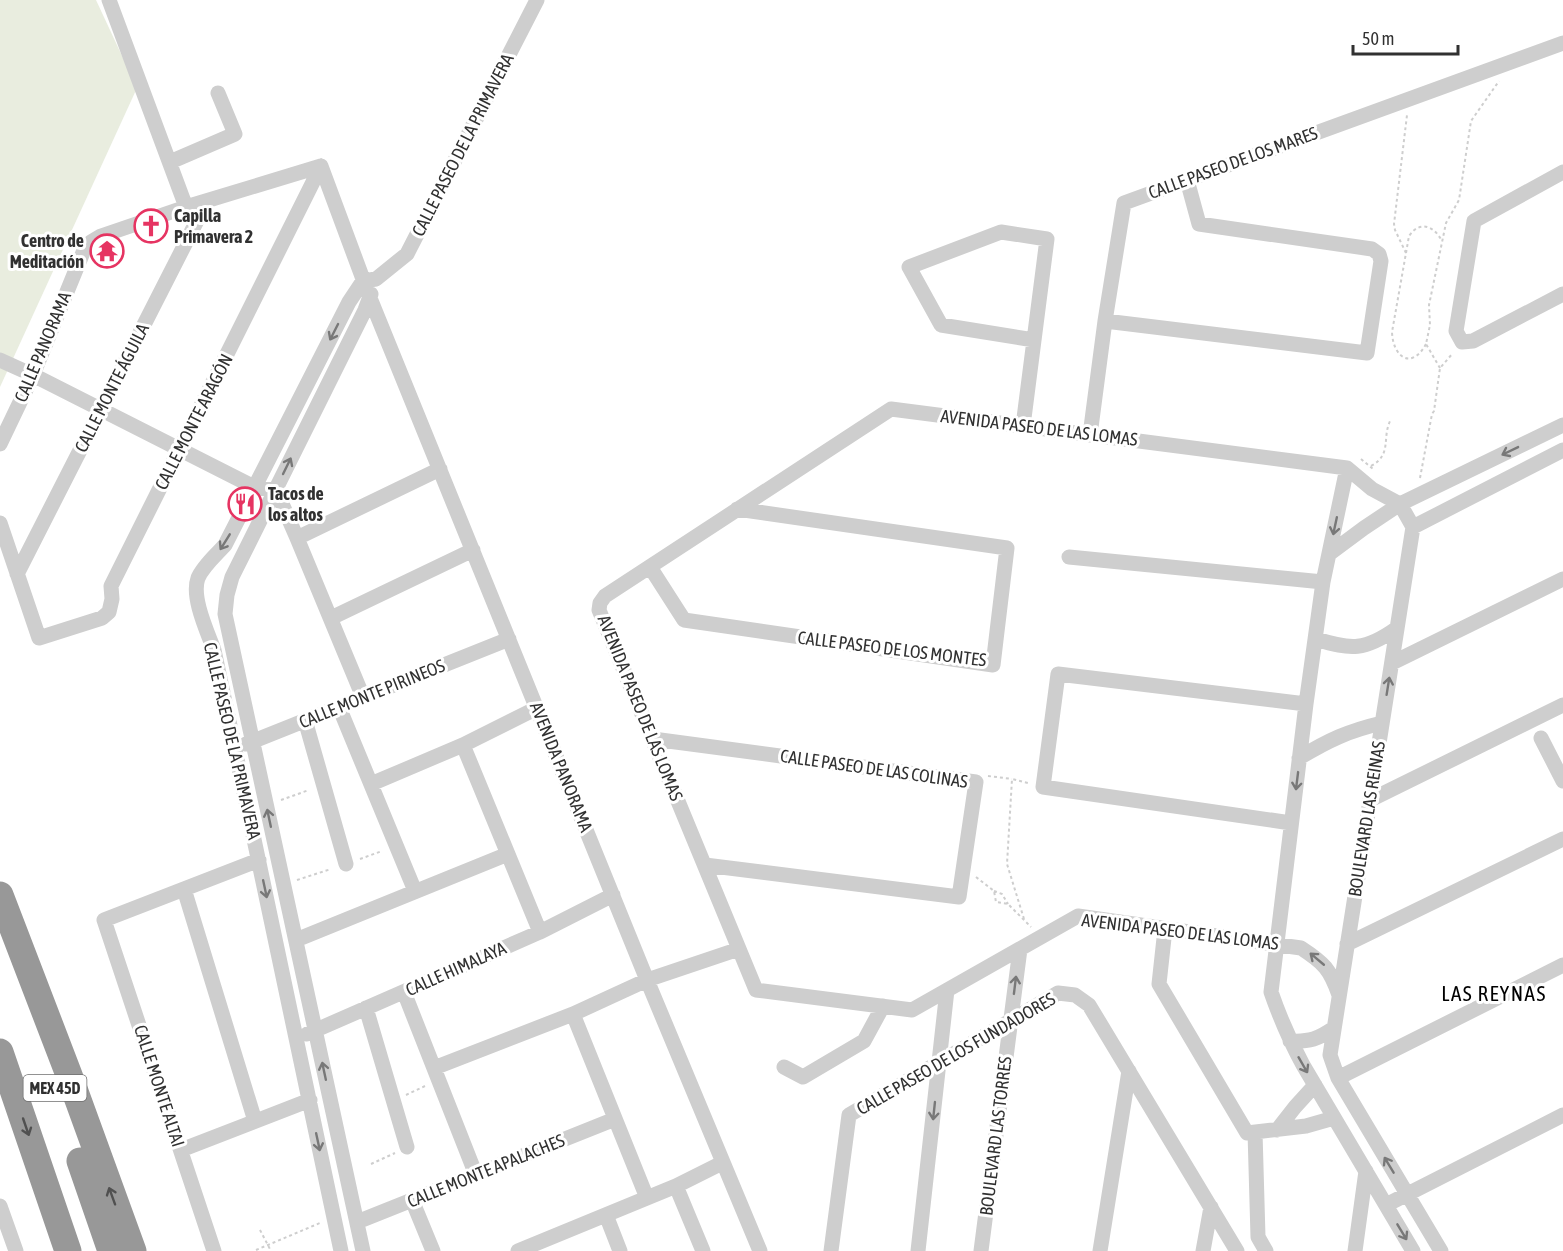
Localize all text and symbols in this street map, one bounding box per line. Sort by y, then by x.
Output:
scale bar [1353,18,1458,56]
text: 50 m [1362,28,1394,49]
street label: CALLE PASEO DE LA PRIMAVERA [407,50,518,239]
street label: CALLE PASEO DE LOS MARES [1145,122,1321,203]
place label: Capilla Primavera 2 [174,205,253,247]
church icon: Capilla Primavera 2 [133,208,169,244]
place label: Centro de Meditación [10,230,84,272]
temple icon: Centro de Meditación [89,233,125,269]
street label: CALLE PANORAMA [10,288,75,405]
street label: CALLE MONTE ÁGUILA [70,320,153,456]
one-way arrow [327,322,339,340]
street label: CALLE MONTE ARAGÓN [150,350,237,493]
street label: AVENIDA PASEO DE LAS LOMAS [939,405,1139,450]
one-way arrow [1502,445,1520,457]
one-way arrow [282,458,294,476]
place label: Tacos de los altos [268,483,324,525]
restaurant icon: Tacos de los altos [227,486,263,522]
one-way arrow [1329,515,1340,535]
one-way arrow [219,533,231,550]
street label: AVENIDA PASEO DE LAS LOMAS [594,612,687,804]
street label: CALLE PASEO DE LOS MONTES [797,627,988,671]
street label: CALLE PASEO DE LA PRIMAVERA [200,640,265,842]
street label: CALLE MONTE PIRINEOS [296,654,448,732]
one-way arrow [1383,677,1394,696]
street label: AVENIDA PANORAMA [526,699,597,835]
street label: BOULEVARD LAS REINAS [1344,739,1389,898]
street label: CALLE PASEO DE LAS COLINAS [779,745,970,792]
one-way arrow [1291,770,1302,790]
one-way arrow [263,809,275,828]
one-way arrow [260,879,271,899]
street label: AVENIDA PASEO DE LAS LOMAS [1080,909,1280,954]
street label: CALLE HIMALAYA [402,937,509,1000]
one-way arrow [1309,953,1325,966]
one-way arrow [1010,975,1021,995]
district label: LAS REYNAS [1441,981,1547,1005]
street label: CALLE PASEO DE LOS FUNDADORES [853,988,1059,1119]
street label: CALLE MONTE ALTAI [130,1022,189,1149]
street label: BOULEVARD LAS TORRES [975,1055,1016,1217]
one-way arrow [1298,1055,1309,1073]
one-way arrow [318,1061,329,1081]
road number: MEX 45D [23,1075,86,1101]
one-way arrow [928,1101,939,1121]
one-way arrow [21,1117,32,1136]
street label: CALLE MONTE APALACHES [404,1129,568,1212]
one-way arrow [313,1132,324,1151]
one-way arrow [1383,1157,1395,1174]
one-way arrow [106,1187,117,1206]
one-way arrow [1397,1223,1409,1240]

